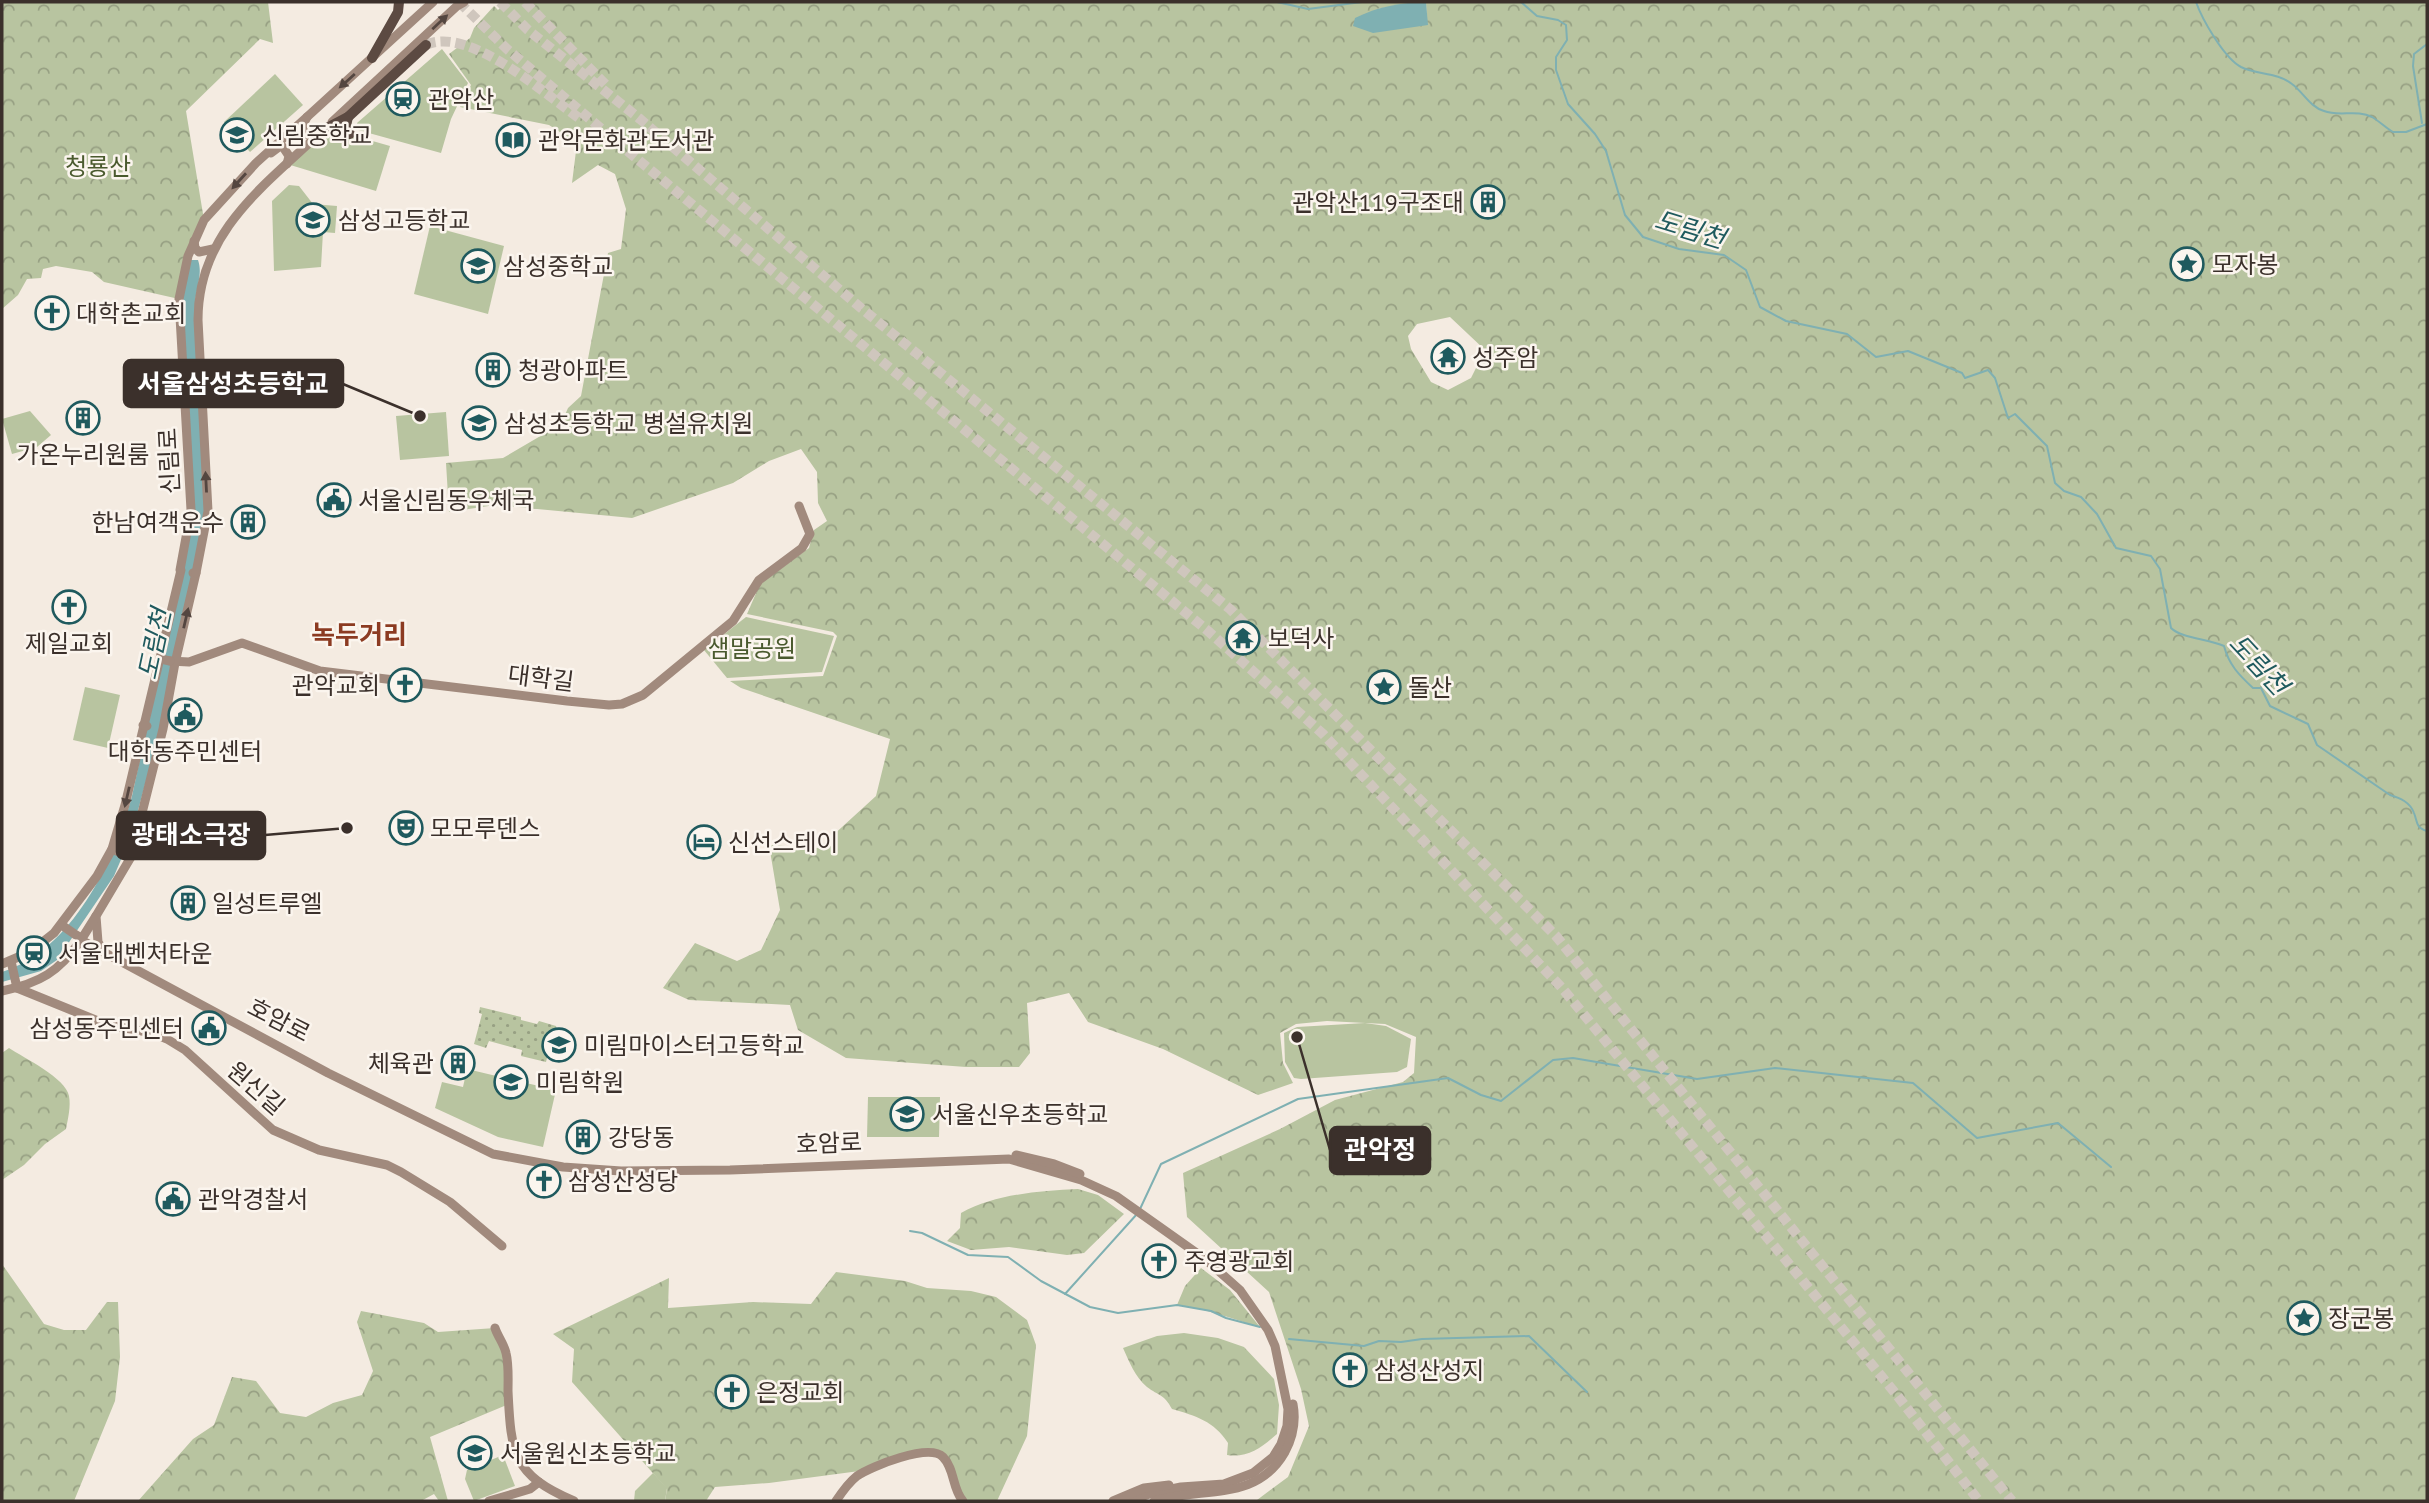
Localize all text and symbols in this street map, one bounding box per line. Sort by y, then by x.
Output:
one-way arrow [431,14,449,30]
one-way arrow [338,73,356,89]
station icon: 관악산 [384,80,422,118]
place label: 관악산 [428,84,494,115]
school or university icon: 신림중학교 [218,116,256,154]
place label: 신림중학교 [262,120,372,151]
library icon: 관악문화관도서관 [494,121,532,159]
place label: 관악문화관도서관 [538,125,715,156]
park label: 청룡산 [65,151,131,182]
one-way arrow [232,172,248,189]
building icon: 관악산119구조대 [1469,183,1507,221]
place label: 관악산119구조대 [1292,187,1464,218]
school or university icon: 삼성고등학교 [294,201,332,239]
water label: 도림천 [1651,203,1732,256]
place label: 삼성고등학교 [338,205,470,236]
place icon: 모자봉 [2168,245,2206,283]
school or university icon: 삼성중학교 [459,247,497,285]
place label: 모자봉 [2212,249,2278,280]
place label: 삼성중학교 [503,251,613,282]
church icon: 대학촌교회 [33,294,71,332]
place label: 대학촌교회 [76,298,186,329]
temple icon: 성주암 [1429,338,1467,376]
place label: 성주암 [1472,342,1538,373]
building icon: 청광아파트 [474,351,512,389]
place label: 청광아파트 [518,355,628,386]
callout: 서울삼성초등학교 [124,360,343,407]
text: 서울삼성초등학교 [137,367,329,400]
building icon: 가온누리원룸 [64,399,102,437]
school or university icon: 삼성초등학교 병설유치원 [460,404,498,442]
place label: 삼성초등학교 병설유치원 [504,408,753,439]
street label: 신림로 [152,427,186,495]
place label: 가온누리원룸 [17,439,149,470]
one-way arrow [201,470,212,492]
public building icon: 서울신림동우체국 [315,481,353,519]
place label: 서울신림동우체국 [358,485,535,516]
building icon: 한남여객운수 [229,503,267,541]
place label: 한남여객운수 [92,507,224,538]
church icon: 제일교회 [50,588,88,626]
water label: 도림천 [130,602,178,683]
one-way arrow [181,607,192,629]
district label: 녹두거리 [311,618,407,651]
temple icon: 보덕사 [1224,619,1262,657]
place label: 보덕사 [1268,623,1334,654]
water label: 도림천 [2222,627,2298,704]
place label: 제일교회 [25,628,113,659]
park label: 샘말공원 [708,633,796,664]
street label: 대학길 [506,659,576,697]
church icon: 관악교회 [386,666,424,704]
place icon: 돌산 [1365,668,1403,706]
place label: 관악교회 [292,670,380,701]
place label: 돌산 [1408,672,1452,703]
public building icon: 대학동주민센터 [166,696,204,734]
place label: 대학동주민센터 [108,736,262,767]
one-way arrow [121,786,132,808]
theatre icon: 모모루덴스 [387,809,425,847]
callout: 광태소극장 [117,812,265,859]
place label: 모모루덴스 [430,813,540,844]
text: 광태소극장 [131,818,251,851]
hotel icon: 신선스테이 [685,823,723,861]
place label: 신선스테이 [728,827,838,858]
building icon: 일성트루엘 [169,884,207,922]
place label: 일성트루엘 [212,888,322,919]
station icon: 서울대벤처타운 [15,934,53,972]
place label: 서울대벤처타운 [58,938,213,969]
street label: 호암로 [242,991,316,1049]
public building icon: 삼성동주민센터 [190,1009,228,1047]
place label: 삼성동주민센터 [29,1013,184,1044]
school or university icon: 미림마이스터고등학교 [540,1026,578,1064]
place label: 미림마이스터고등학교 [584,1030,805,1061]
building icon: 체육관 [439,1044,477,1082]
place label: 체육관 [368,1048,434,1079]
street label: 원신길 [221,1055,291,1121]
school or university icon: 미림학원 [492,1063,530,1101]
place label: 미림학원 [536,1067,624,1098]
school or university icon: 서울신우초등학교 [888,1095,926,1133]
place label: 서울신우초등학교 [932,1099,1109,1130]
building icon: 강당동 [564,1118,602,1156]
place label: 강당동 [608,1122,674,1153]
street label: 호암로 [795,1126,863,1160]
callout: 관악정 [1330,1127,1430,1174]
text: 관악정 [1344,1133,1416,1166]
church icon: 삼성산성당 [525,1162,563,1200]
place label: 삼성산성당 [568,1166,678,1197]
public building icon: 관악경찰서 [154,1180,192,1218]
place label: 관악경찰서 [198,1184,308,1215]
church icon: 주영광교회 [1140,1242,1178,1280]
place label: 주영광교회 [1184,1246,1294,1277]
place icon: 장군봉 [2285,1299,2323,1337]
place label: 장군봉 [2328,1303,2394,1334]
church icon: 삼성산성지 [1331,1351,1369,1389]
place label: 삼성산성지 [1374,1355,1484,1386]
church icon: 은정교회 [713,1373,751,1411]
place label: 은정교회 [756,1377,844,1408]
school or university icon: 서울원신초등학교 [456,1434,494,1472]
place label: 서울원신초등학교 [500,1438,677,1469]

